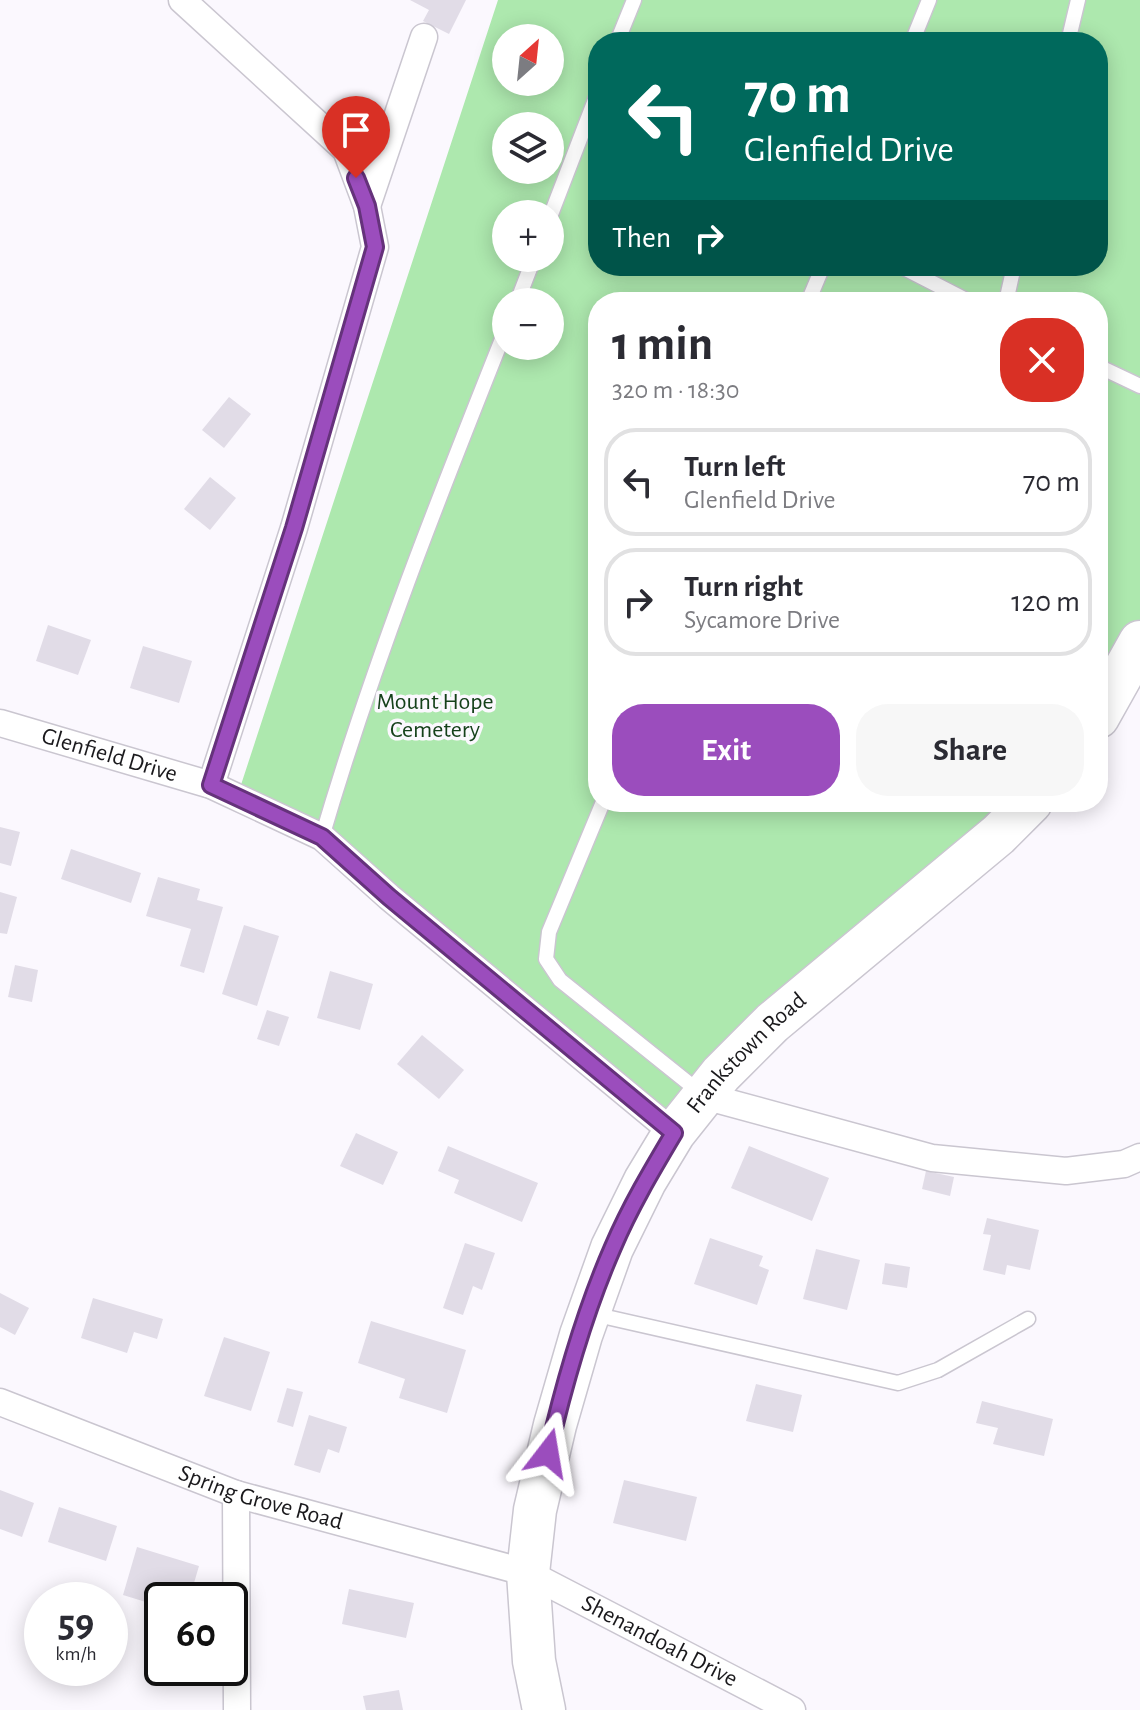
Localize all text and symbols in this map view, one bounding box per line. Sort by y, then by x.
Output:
north arrow [492,24,564,96]
map controls [492,24,564,360]
icon: left [612,64,716,168]
text: 70 m [744,67,851,123]
pin [322,96,390,178]
icon: arrive [334,108,378,152]
button: layers [492,112,564,184]
text: Glenfield Drive [744,132,954,168]
button: + [492,200,564,272]
icon: right [687,216,731,260]
text: Then [612,223,671,253]
button: − [492,288,564,360]
button: close [1000,318,1084,402]
text: 1 min [612,321,713,369]
text: 320 m · 18:30 [612,377,740,403]
text: Turn left [684,452,785,482]
icon: left [616,460,660,504]
text: 70 m [1023,467,1080,497]
text: Glenfield Drive [684,487,836,513]
text: Turn right [684,572,803,602]
icon: right [616,580,660,624]
text: 120 m [1011,587,1080,617]
text: Sycamore Drive [684,607,840,633]
park label: Mount Hope Cemetery [376,690,494,742]
button: Exit [612,704,840,796]
button: Share [856,704,1084,796]
street label: Glenfield Drive [39,724,180,786]
street label: Frankstown Road [682,988,811,1118]
position arrow [506,1411,590,1495]
street label: Spring Grove Road [175,1461,345,1534]
speed limit sign: 60 [144,1582,248,1686]
street label: Shenandoah Drive [578,1591,741,1692]
text: 59 [58,1604,94,1644]
text: km/h [55,1644,97,1664]

